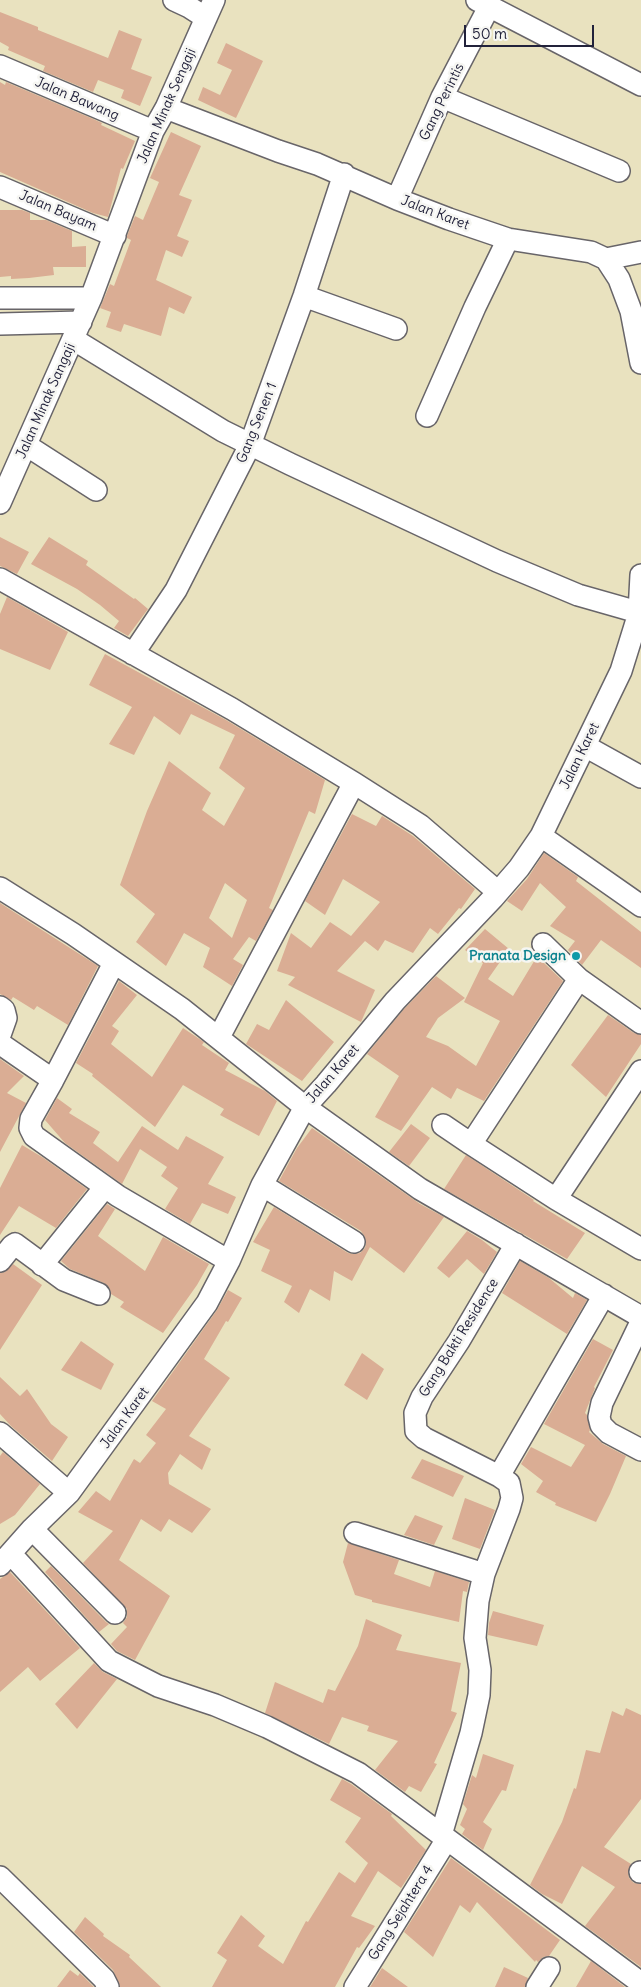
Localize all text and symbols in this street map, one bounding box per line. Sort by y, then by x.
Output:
scale bar [466,15,596,47]
text: 50 m [472,24,507,43]
street label: Jalan Minak Sengaji [134,46,200,166]
street label: Gang Perintis [416,61,468,143]
street label: Jalan Bawang [32,74,122,124]
street label: Jalan Bayam [17,187,99,235]
street label: Jalan Karet [398,192,472,234]
street label: Jalan Minak Sangaji [13,341,79,461]
street label: Gang Senen 1 [233,380,281,466]
street label: Jalan Karet [557,720,603,792]
place label: Pranata Design [469,948,566,964]
marker: Pranata Design [570,950,582,962]
street label: Jalan Karet [303,1041,363,1107]
street label: Gang Bakti Residence [416,1276,502,1400]
street label: Jalan Karet [97,1384,153,1452]
street label: Gang Sejahtera 4 [365,1862,437,1964]

